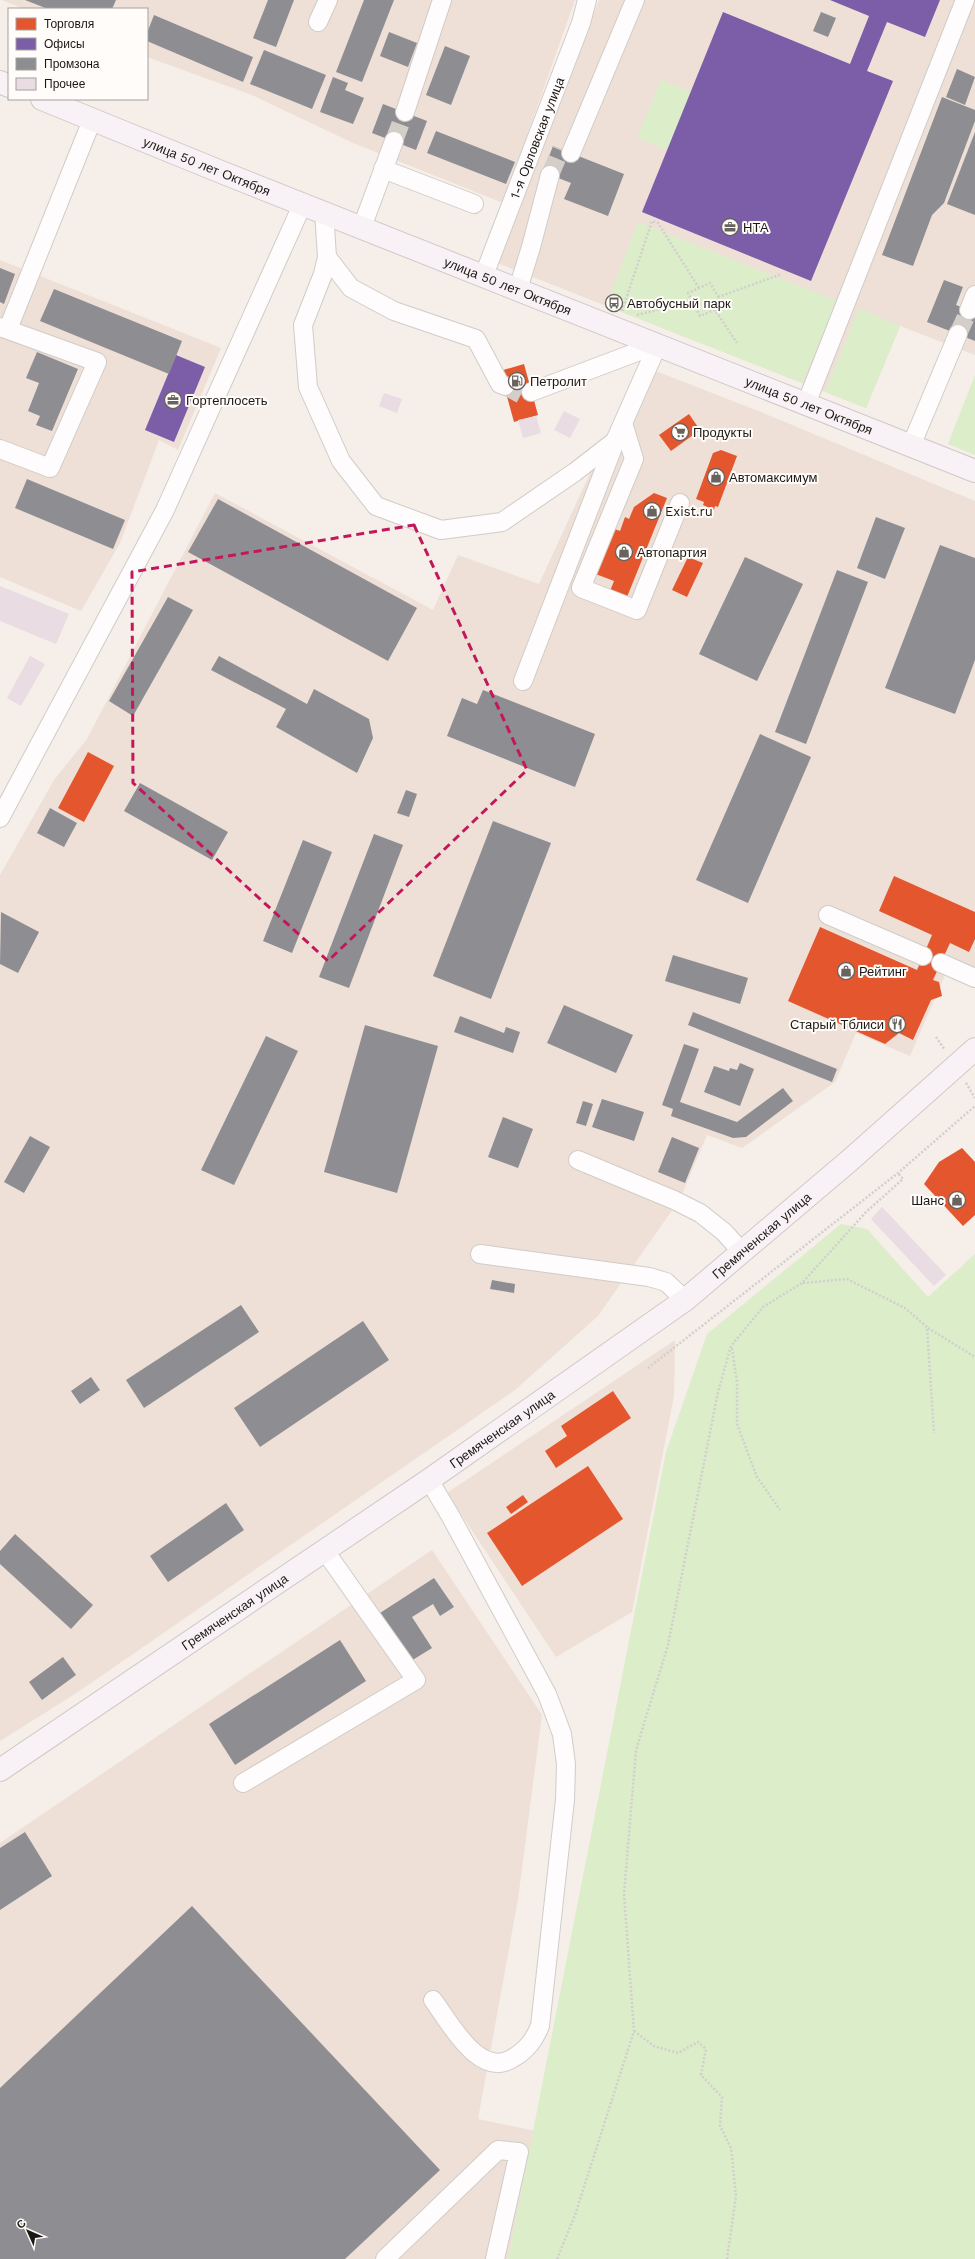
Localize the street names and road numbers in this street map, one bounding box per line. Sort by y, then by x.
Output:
street label: 1-я Орловская улица [507,74,568,201]
street label: улица 50 лет Октября [141,134,272,199]
street label: улица 50 лет Октября [442,254,574,318]
street label: улица 50 лет Октября [743,374,875,438]
street label: Гремяченская улица [709,1189,815,1282]
street label: Гремяченская улица [447,1387,558,1471]
street label: Гремяченская улица [179,1570,291,1653]

